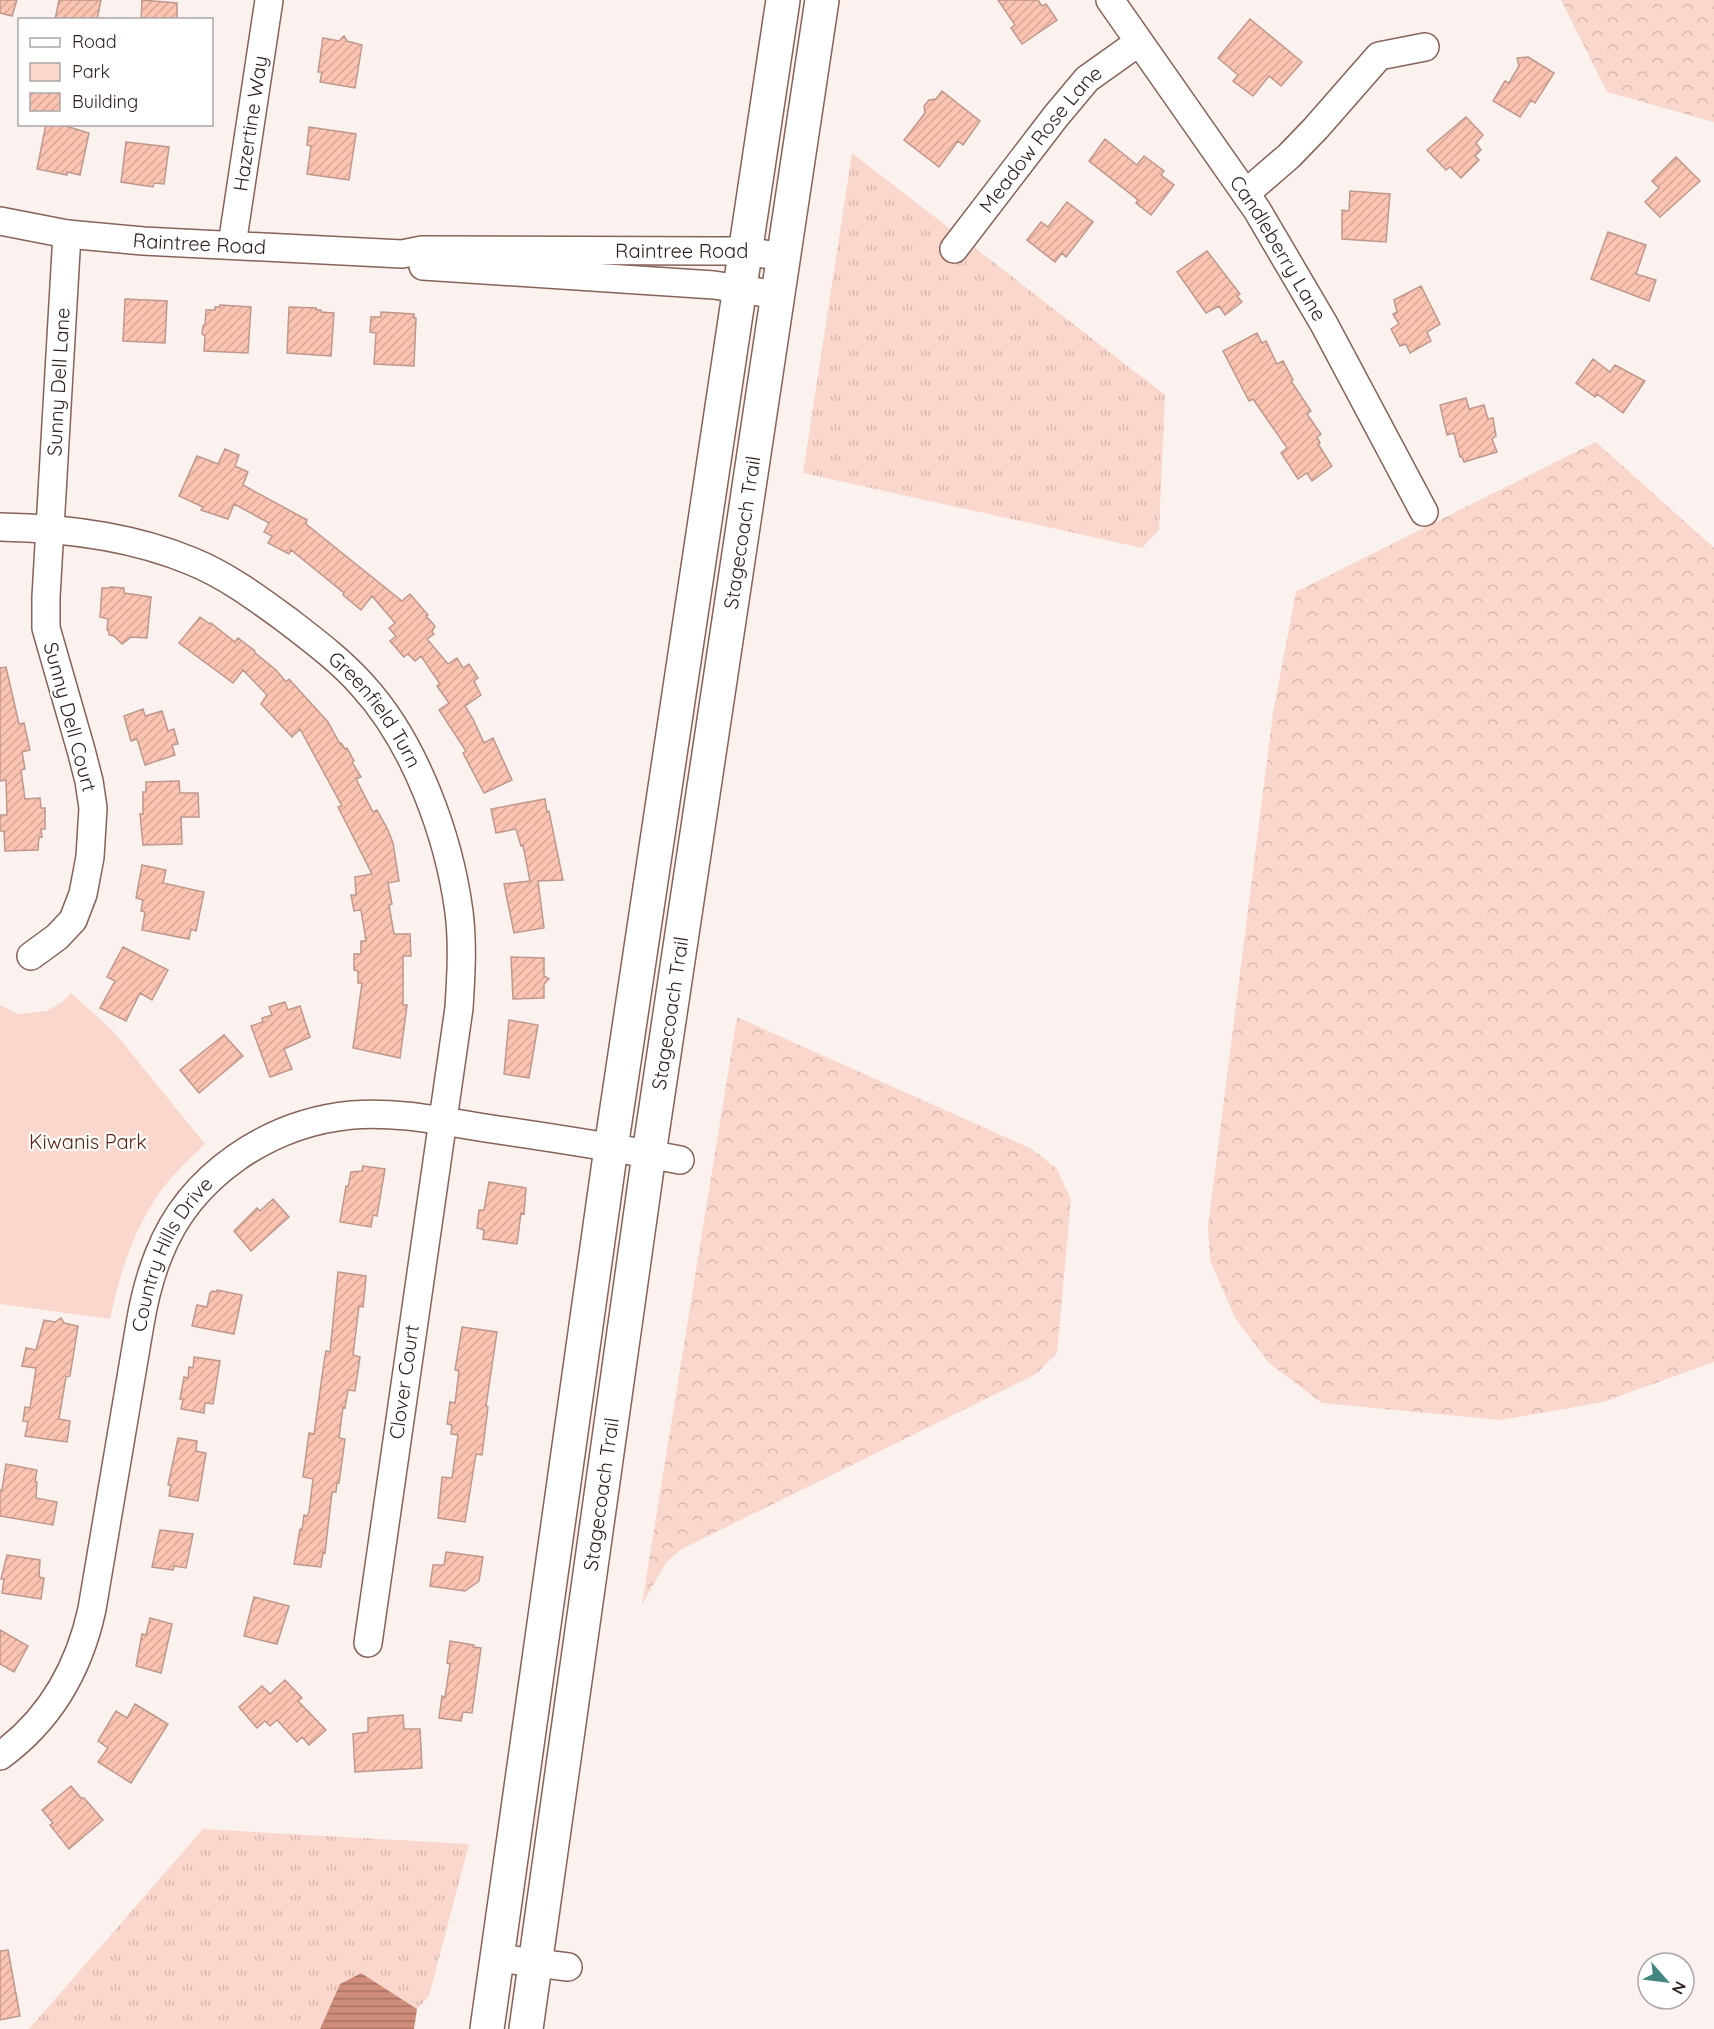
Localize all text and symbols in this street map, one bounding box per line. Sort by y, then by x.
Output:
legend [18,18,213,126]
text: Road [72,30,117,53]
street label: Hazertine Way [227,54,272,193]
text: Park [72,60,110,83]
street label: Meadow Rose Lane [973,60,1106,217]
text: Building [72,90,138,113]
street label: Candleberry Lane [1225,170,1332,325]
street label: Raintree Road [132,227,267,259]
street label: Raintree Road [615,238,748,263]
street label: Sunny Dell Lane [41,307,75,457]
street label: Stagecoach Trail [718,454,766,611]
street label: Sunny Dell Court [38,639,103,795]
street label: Greenfield Turn [323,645,427,772]
street label: Stagecoach Trail [646,935,693,1091]
park label: Kiwanis Park [29,1129,147,1154]
street label: Country Hills Drive [126,1171,217,1334]
street label: Clover Court [383,1323,424,1441]
street label: Stagecoach Trail [578,1416,624,1573]
north arrow [1636,1951,1696,2011]
text: N [1668,1978,1691,1998]

